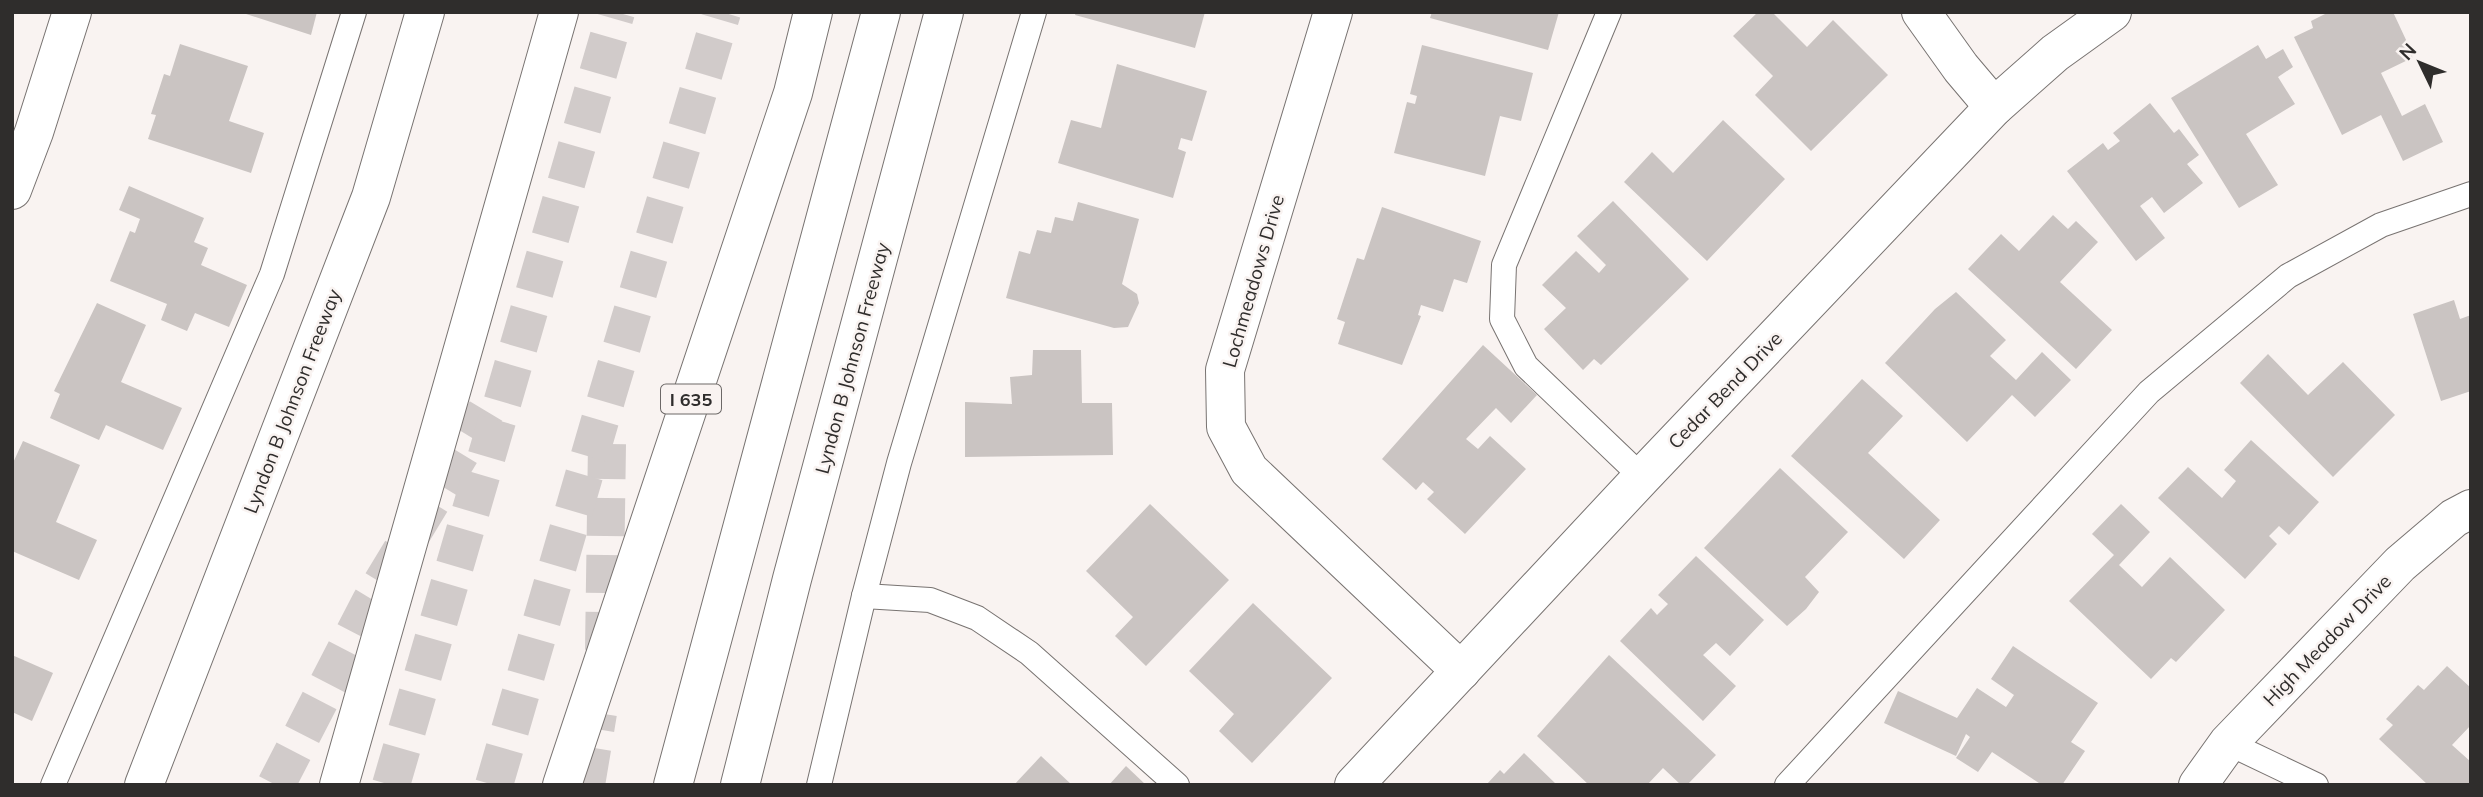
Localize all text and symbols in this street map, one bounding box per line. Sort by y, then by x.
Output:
north arrow [2385,28,2455,98]
text: N [2394,38,2421,65]
street label: Lochmeadows Drive [1217,192,1289,370]
street label: Lyndon B Johnson Freeway [810,240,894,476]
street label: Lyndon B Johnson Freeway [238,285,346,517]
street label: Cedar Bend Drive [1663,326,1787,454]
road number: I 635 [661,384,721,414]
street label: High Meadow Drive [2258,569,2396,711]

